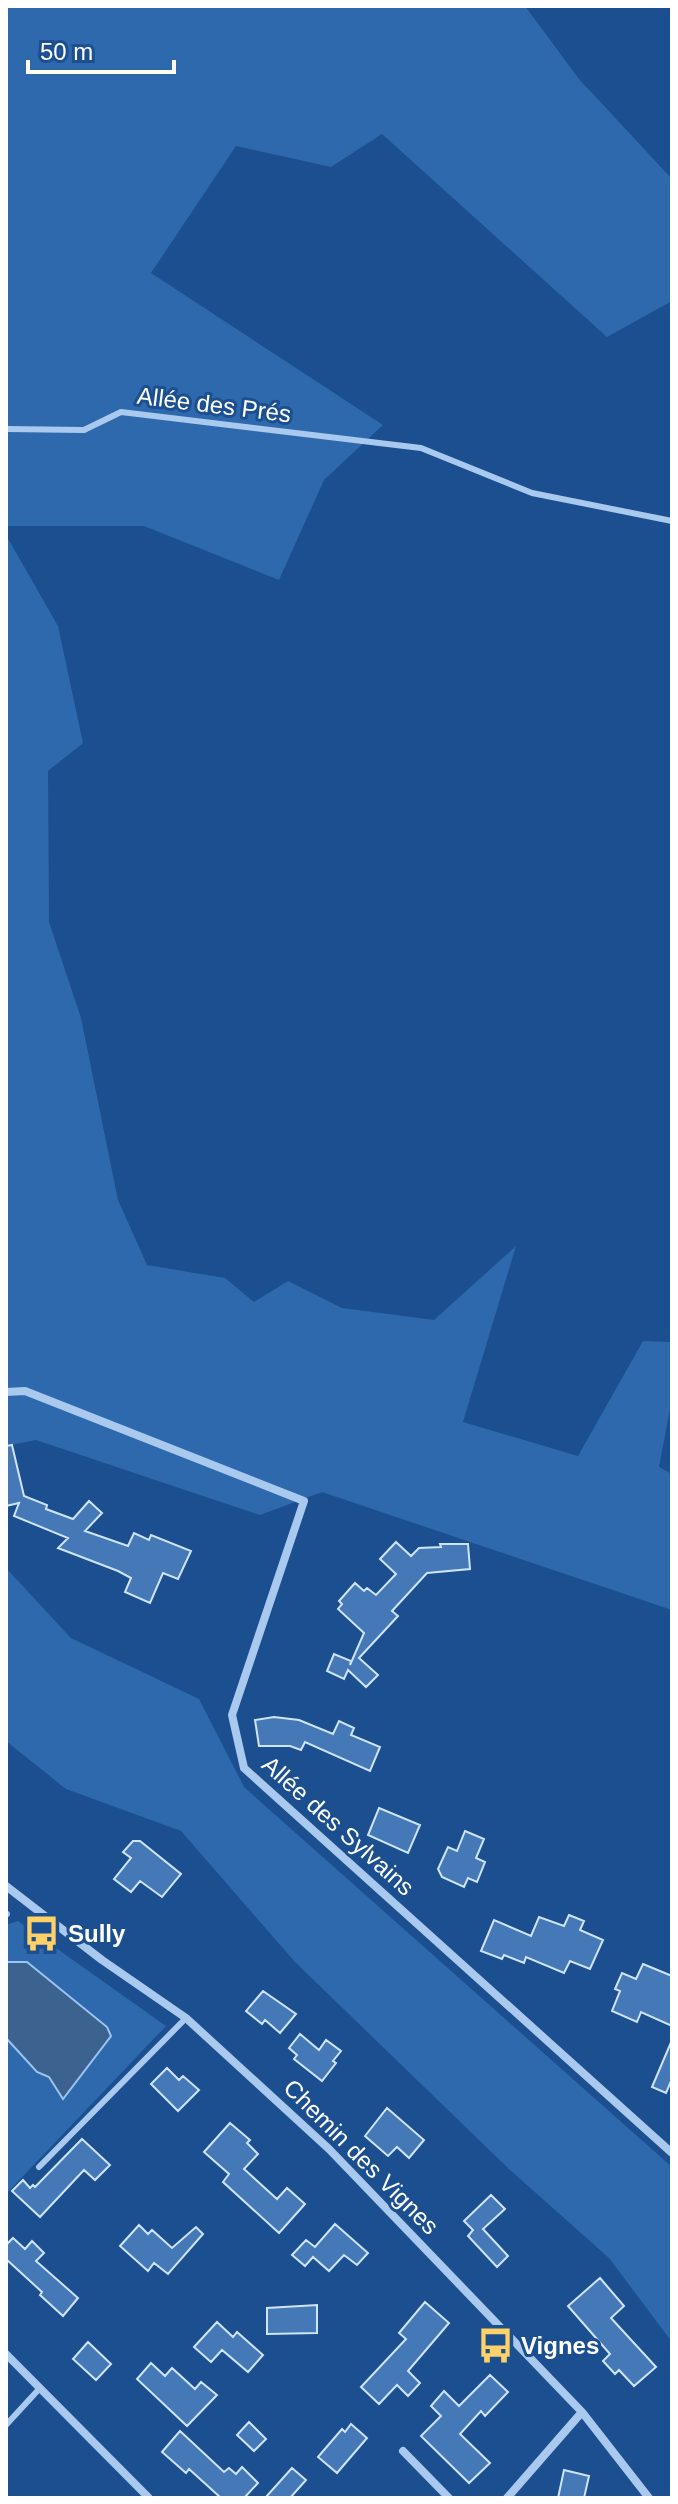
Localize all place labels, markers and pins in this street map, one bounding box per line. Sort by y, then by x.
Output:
bus stop icon: Sully [23,1915,61,1953]
place label: Sully [68,1920,126,1947]
bus stop icon: Vignes [476,2327,514,2365]
place label: Vignes [521,2332,599,2359]

